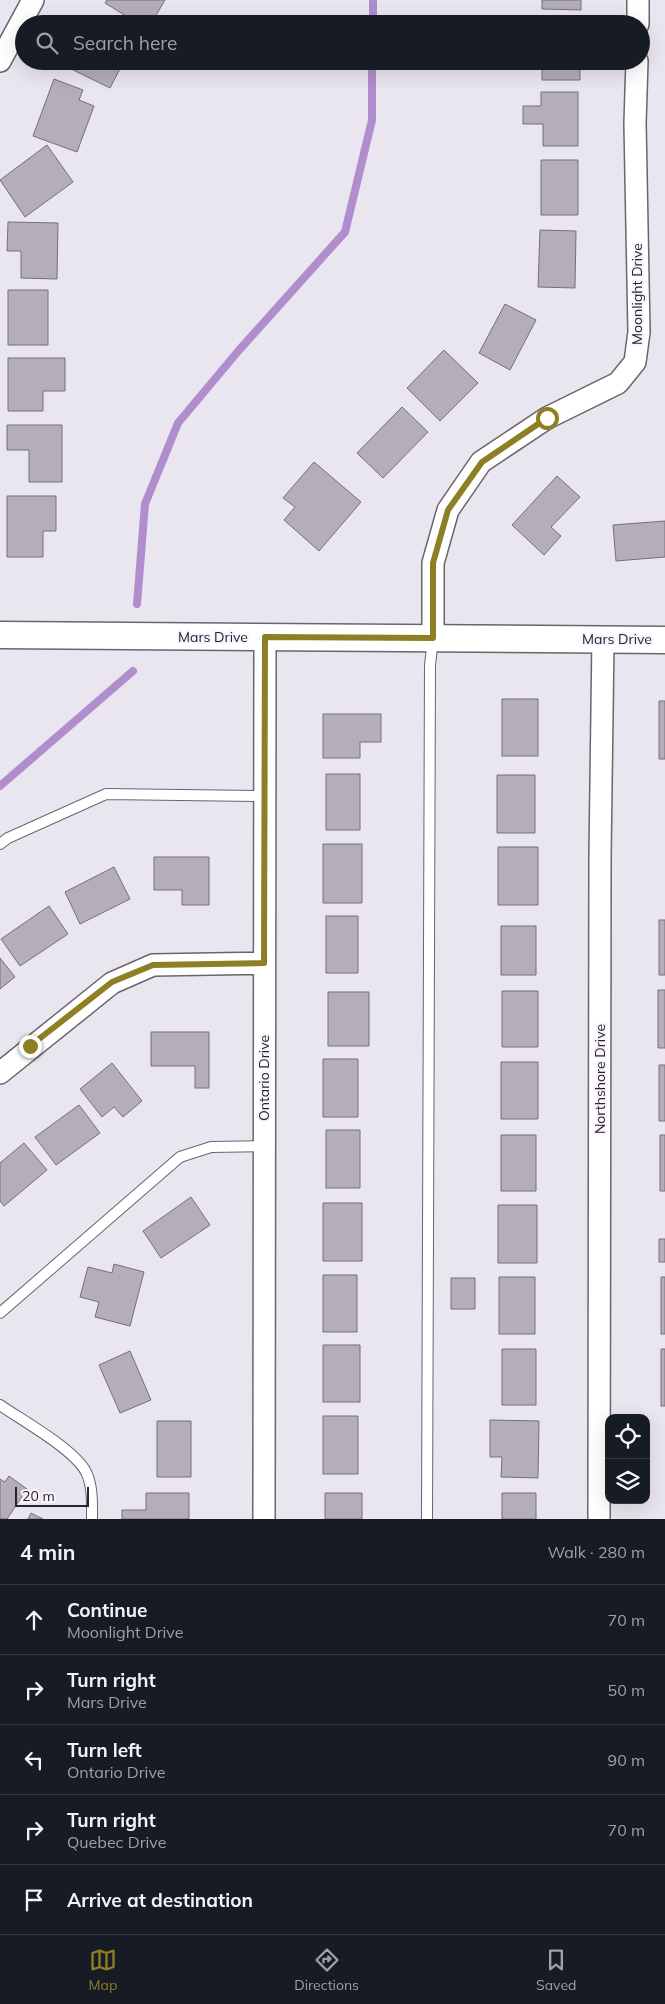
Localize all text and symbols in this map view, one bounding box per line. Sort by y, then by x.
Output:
search box [15,15,650,70]
icon: search [33,29,61,57]
text: Search here [73,31,177,55]
street label: Moonlight Drive [628,243,646,345]
route start [536,407,559,430]
street label: Mars Drive [178,628,248,646]
street label: Mars Drive [582,630,652,648]
street label: Northshore Drive [591,1024,609,1134]
route end [19,1035,42,1058]
street label: Ontario Drive [255,1035,273,1121]
map controls [605,1414,650,1504]
button: locate [605,1414,650,1459]
button: layers [605,1459,650,1504]
scale bar [15,1484,89,1507]
text: 20 m [22,1487,55,1505]
text: 4 min [20,1539,75,1565]
text: Walk · 280 m [547,1542,645,1562]
text: Continue [67,1598,147,1622]
icon: ahead [20,1606,48,1634]
text: 70 m [608,1610,645,1630]
text: Moonlight Drive [67,1622,183,1642]
text: Turn right [67,1668,156,1692]
icon: right [20,1676,48,1704]
text: 50 m [608,1680,645,1700]
text: Mars Drive [67,1692,147,1712]
text: Turn left [67,1738,142,1762]
icon: left [20,1746,48,1774]
text: 90 m [608,1750,645,1770]
text: Ontario Drive [67,1762,166,1782]
text: Turn right [67,1808,156,1832]
icon: right [20,1816,48,1844]
text: 70 m [608,1820,645,1840]
text: Quebec Drive [67,1832,166,1852]
icon: arrive [20,1886,48,1914]
text: Arrive at destination [67,1888,253,1912]
tab: Map [89,1946,117,1994]
tab: Directions [294,1946,359,1994]
tab: Saved [536,1946,576,1994]

